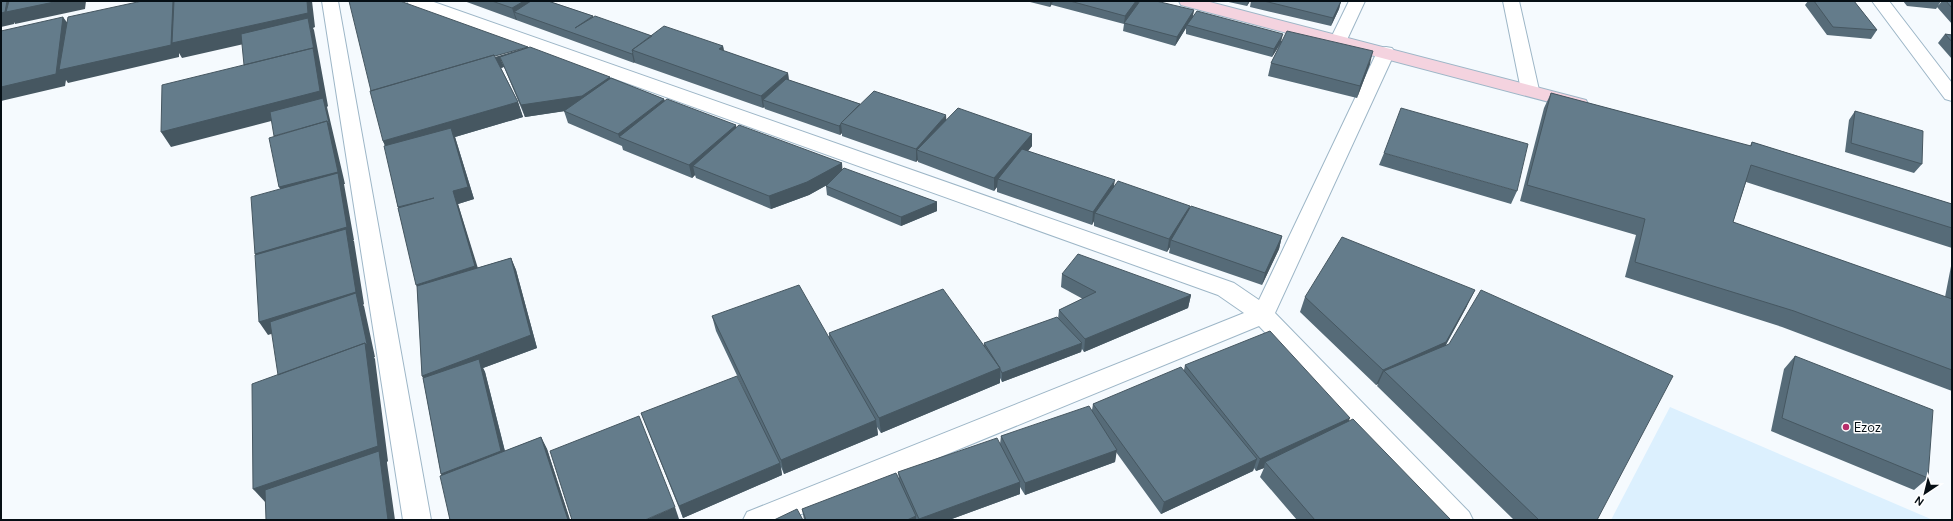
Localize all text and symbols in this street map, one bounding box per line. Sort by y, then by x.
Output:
place label: Ezoz [1854,419,1881,436]
marker: Ezoz [1841,422,1851,432]
north arrow [1905,473,1945,513]
text: N [1912,493,1927,509]

